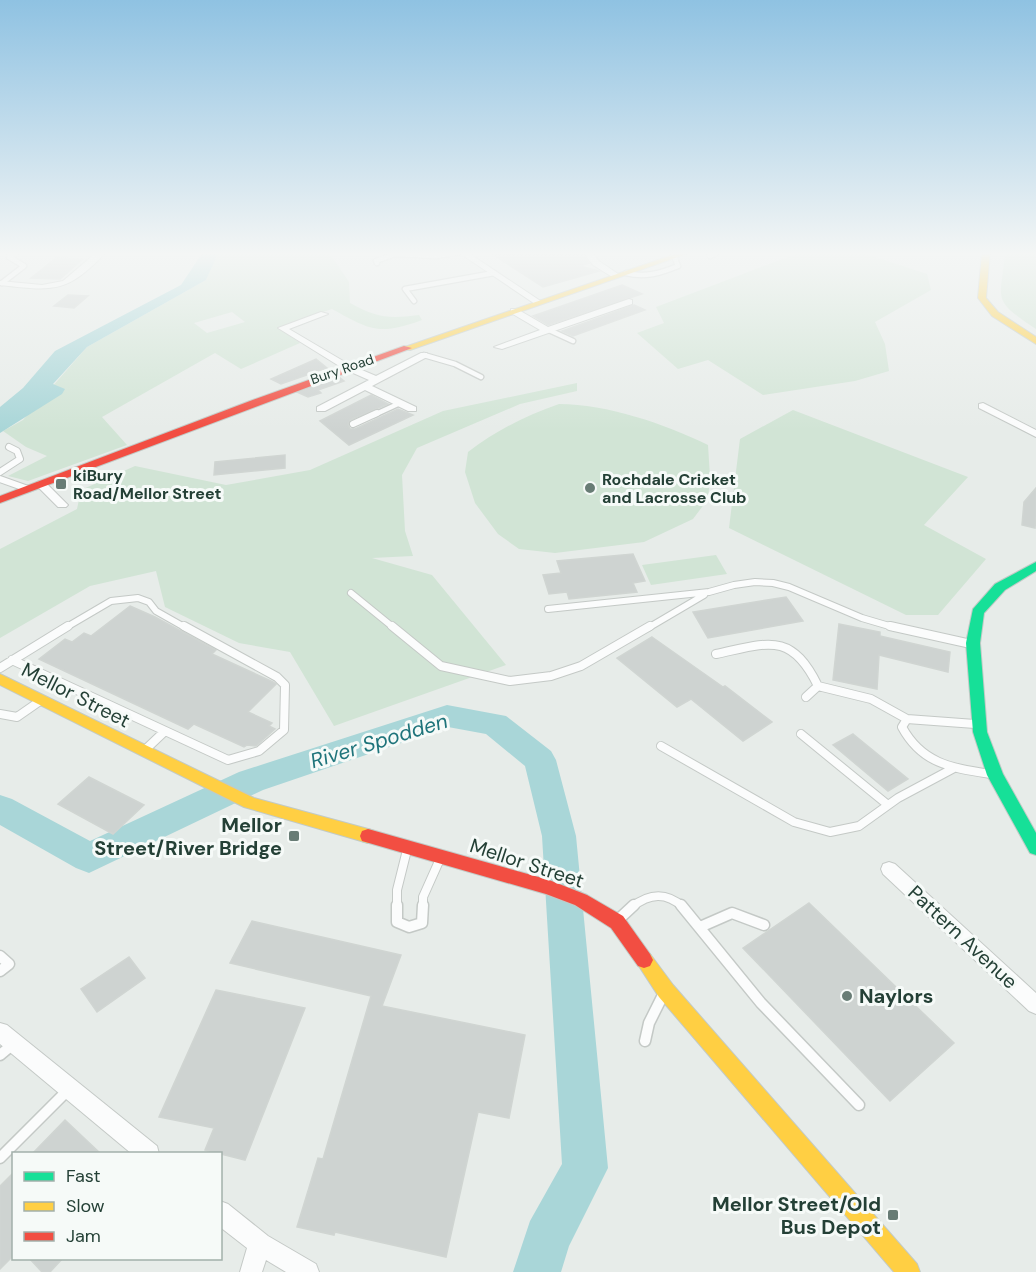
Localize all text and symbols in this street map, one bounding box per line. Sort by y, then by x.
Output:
street label: Bury Road [308,350,376,388]
place label: kiBury Road/Mellor Street [73,465,221,504]
place label: Rochdale Cricket and Lacrosse Club [602,469,747,508]
marker: kiBury Road/Mellor Street [54,477,68,491]
marker: Rochdale Cricket and Lacrosse Club [583,481,597,495]
street label: Mellor Street [17,657,135,734]
water label: River Spodden [307,707,451,775]
place label: Mellor Street/River Bridge [94,812,282,861]
marker: Mellor Street/River Bridge [287,829,301,843]
street label: Mellor Street [467,832,587,894]
street label: Pattern Avenue [903,880,1023,994]
place label: Naylors [859,983,933,1009]
marker: Naylors [840,989,854,1003]
legend [12,1152,222,1260]
text: Fast [66,1164,101,1188]
place label: Mellor Street/Old Bus Depot [712,1191,881,1240]
text: Slow [66,1194,105,1218]
marker: Mellor Street/Old Bus Depot [886,1208,900,1222]
text: Jam [66,1224,101,1248]

